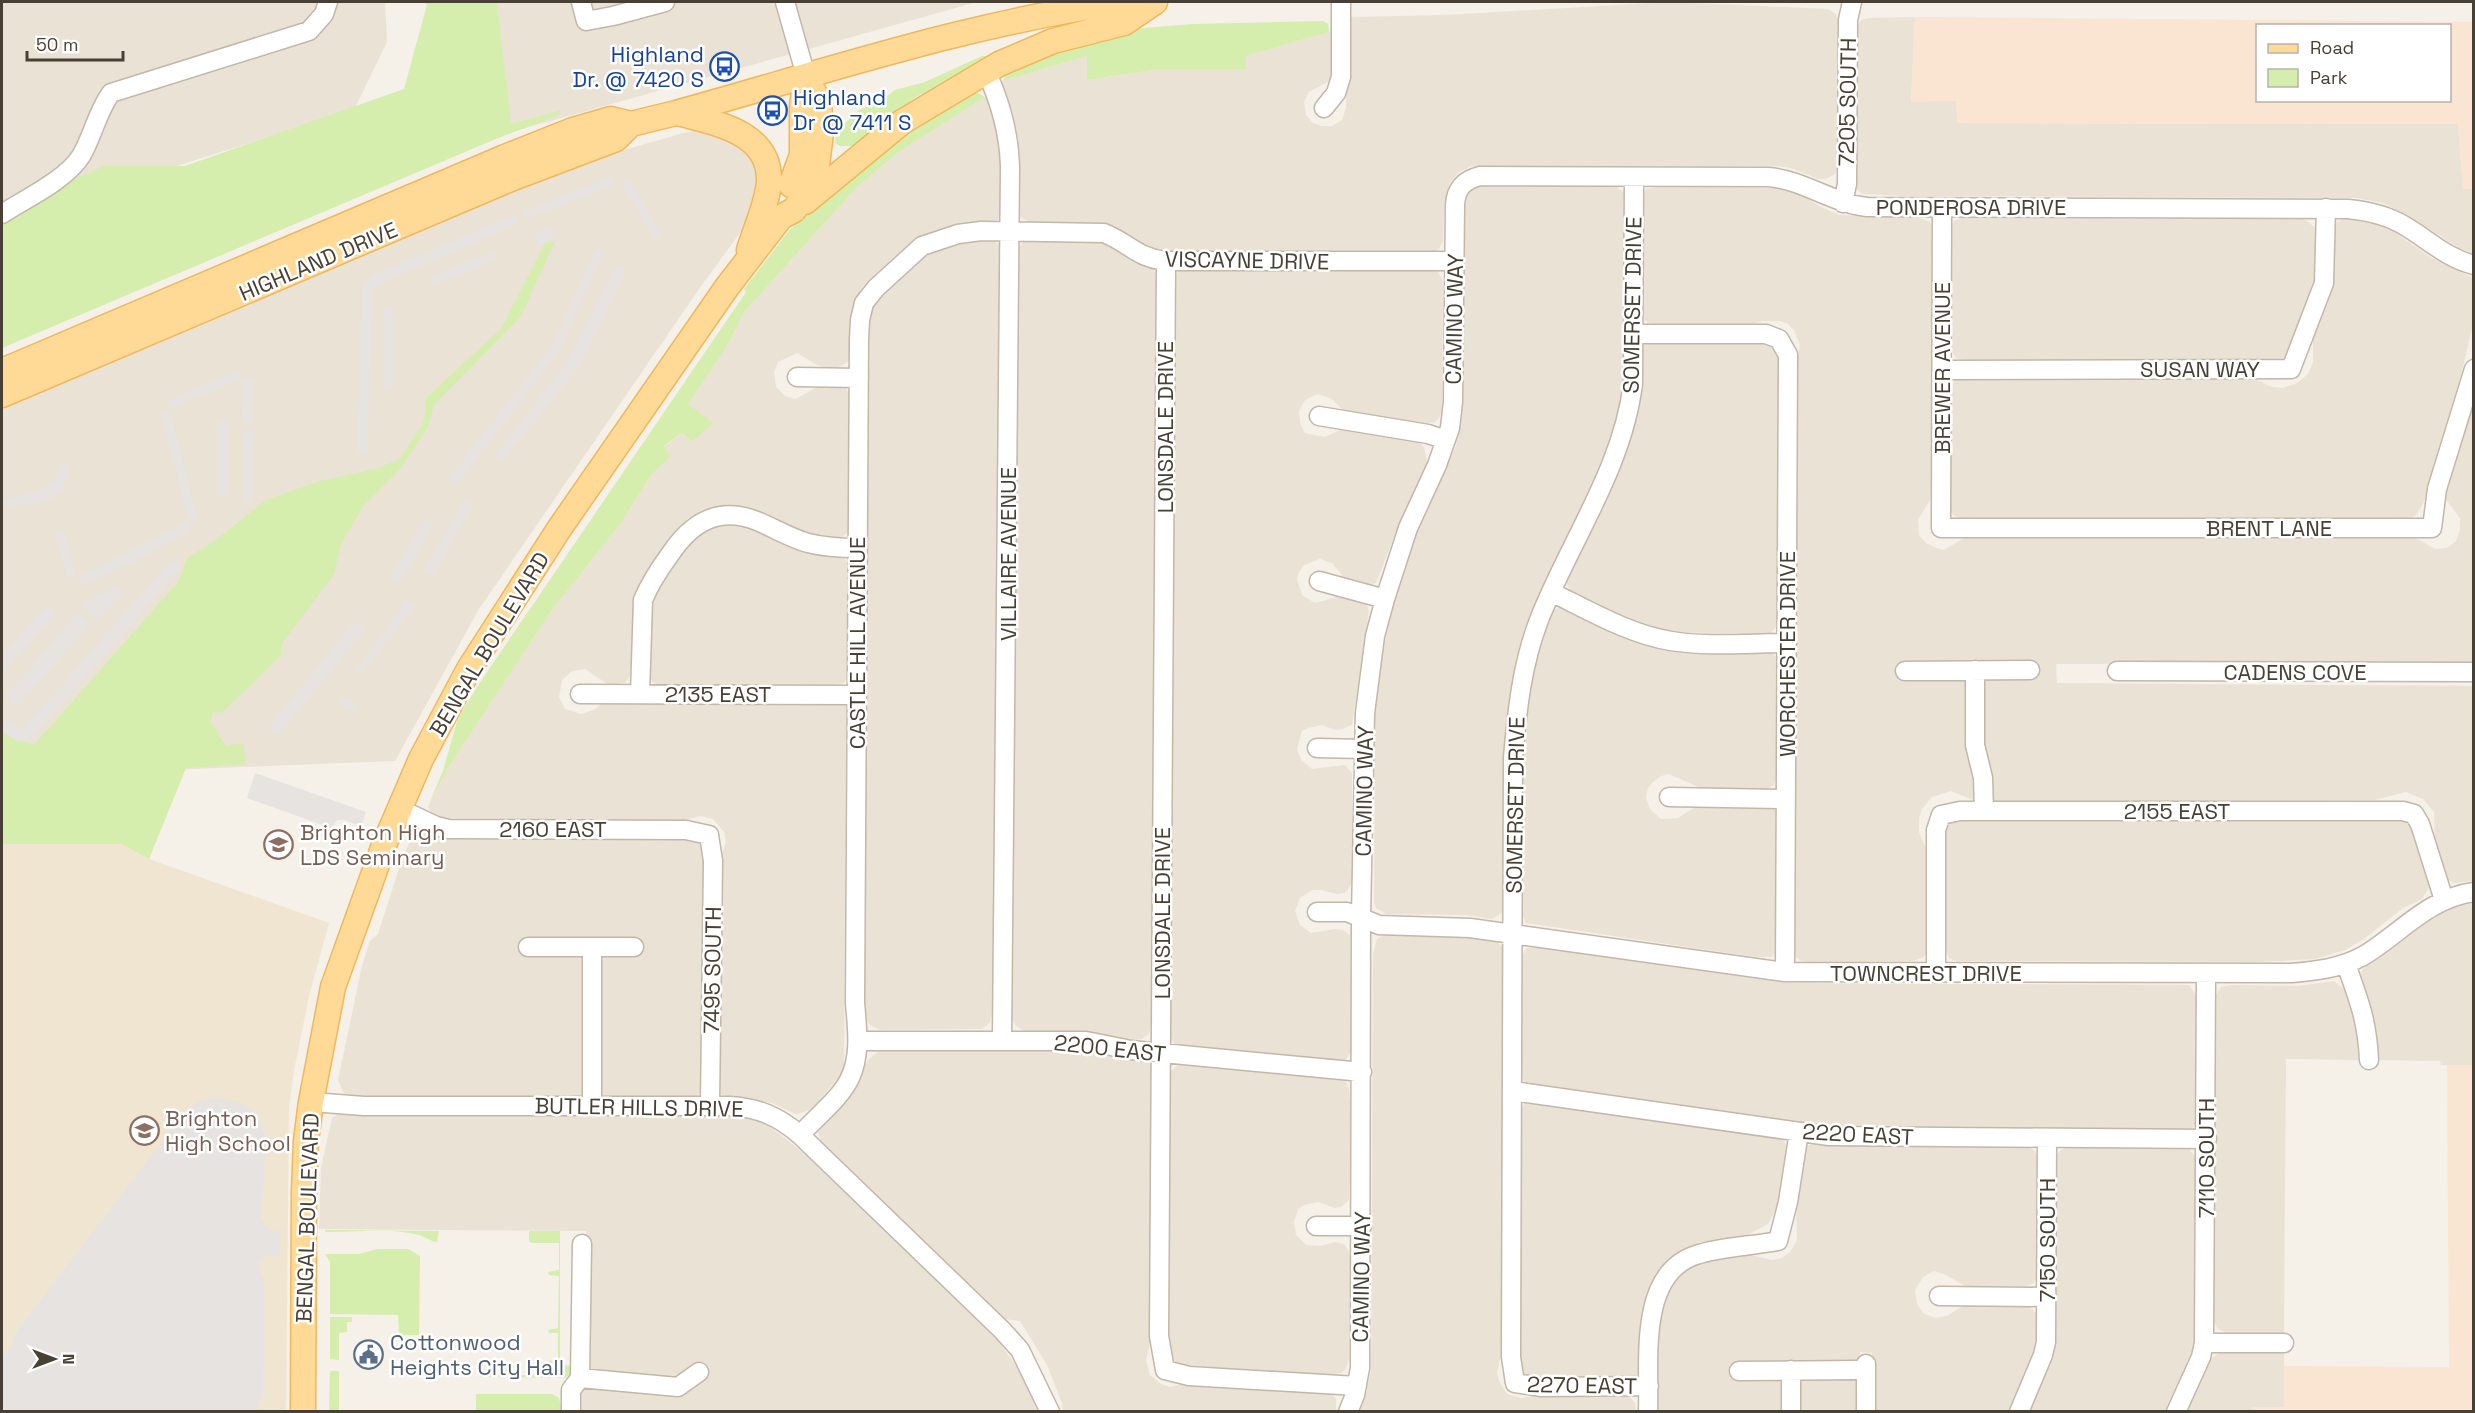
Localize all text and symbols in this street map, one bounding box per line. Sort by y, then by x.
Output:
scale bar [27,24,123,62]
legend [2256,24,2451,102]
text: 50 m [36,33,78,56]
text: Road [2310,36,2354,59]
street label: 7205 SOUTH [1832,37,1862,167]
place label: Highland Dr. @ 7420 S [572,40,704,93]
bus stop icon: Highland Dr. @ 7420 S [709,51,741,83]
text: Park [2310,66,2348,89]
place label: Highland Dr @ 7411 S [793,83,912,136]
bus stop icon: Highland Dr @ 7411 S [756,94,788,126]
street label: PONDEROSA DRIVE [1876,193,2066,221]
street label: HIGHLAND DRIVE [235,215,401,307]
street label: SOMERSET DRIVE [1616,216,1648,394]
street label: VISCAYNE DRIVE [1164,245,1330,275]
street label: CAMINO WAY [1439,253,1469,385]
street label: BREWER AVENUE [1928,282,1956,454]
street label: LONSDALE DRIVE [1151,341,1179,513]
street label: SUSAN WAY [2140,355,2260,383]
street label: VILLAIRE AVENUE [994,467,1022,641]
street label: BRENT LANE [2206,514,2332,542]
street label: CASTLE HILL AVENUE [843,537,871,749]
street label: BENGAL BOULEVARD [423,547,555,741]
street label: WORCHESTER DRIVE [1773,551,1801,757]
street label: CADENS COVE [2223,658,2367,686]
street label: 2135 EAST [665,680,771,708]
street label: SOMERSET DRIVE [1499,716,1531,894]
street label: CAMINO WAY [1349,725,1379,857]
street label: 2155 EAST [2124,797,2230,825]
street label: 2160 EAST [499,815,607,843]
place label: Brighton High LDS Seminary [300,818,445,871]
street label: LONSDALE DRIVE [1148,827,1176,999]
school or university icon: Brighton High LDS Seminary [263,829,295,861]
street label: 7495 SOUTH [697,906,727,1034]
street label: TOWNCREST DRIVE [1830,959,2022,987]
street label: 2200 EAST [1053,1028,1167,1068]
street label: BUTLER HILLS DRIVE [534,1091,744,1123]
street label: 7110 SOUTH [2192,1098,2220,1218]
place label: Brighton High School [165,1104,291,1157]
street label: BENGAL BOULEVARD [289,1113,325,1323]
school or university icon: Brighton High School [128,1115,160,1147]
street label: 2220 EAST [1802,1117,1914,1151]
street label: 7150 SOUTH [2033,1178,2061,1302]
street label: CAMINO WAY [1346,1211,1376,1343]
place label: Cottonwood Heights City Hall [390,1328,564,1381]
north arrow [24,1329,84,1389]
public building icon: Cottonwood Heights City Hall [353,1339,385,1371]
text: N [58,1354,79,1364]
street label: 2270 EAST [1527,1370,1637,1400]

